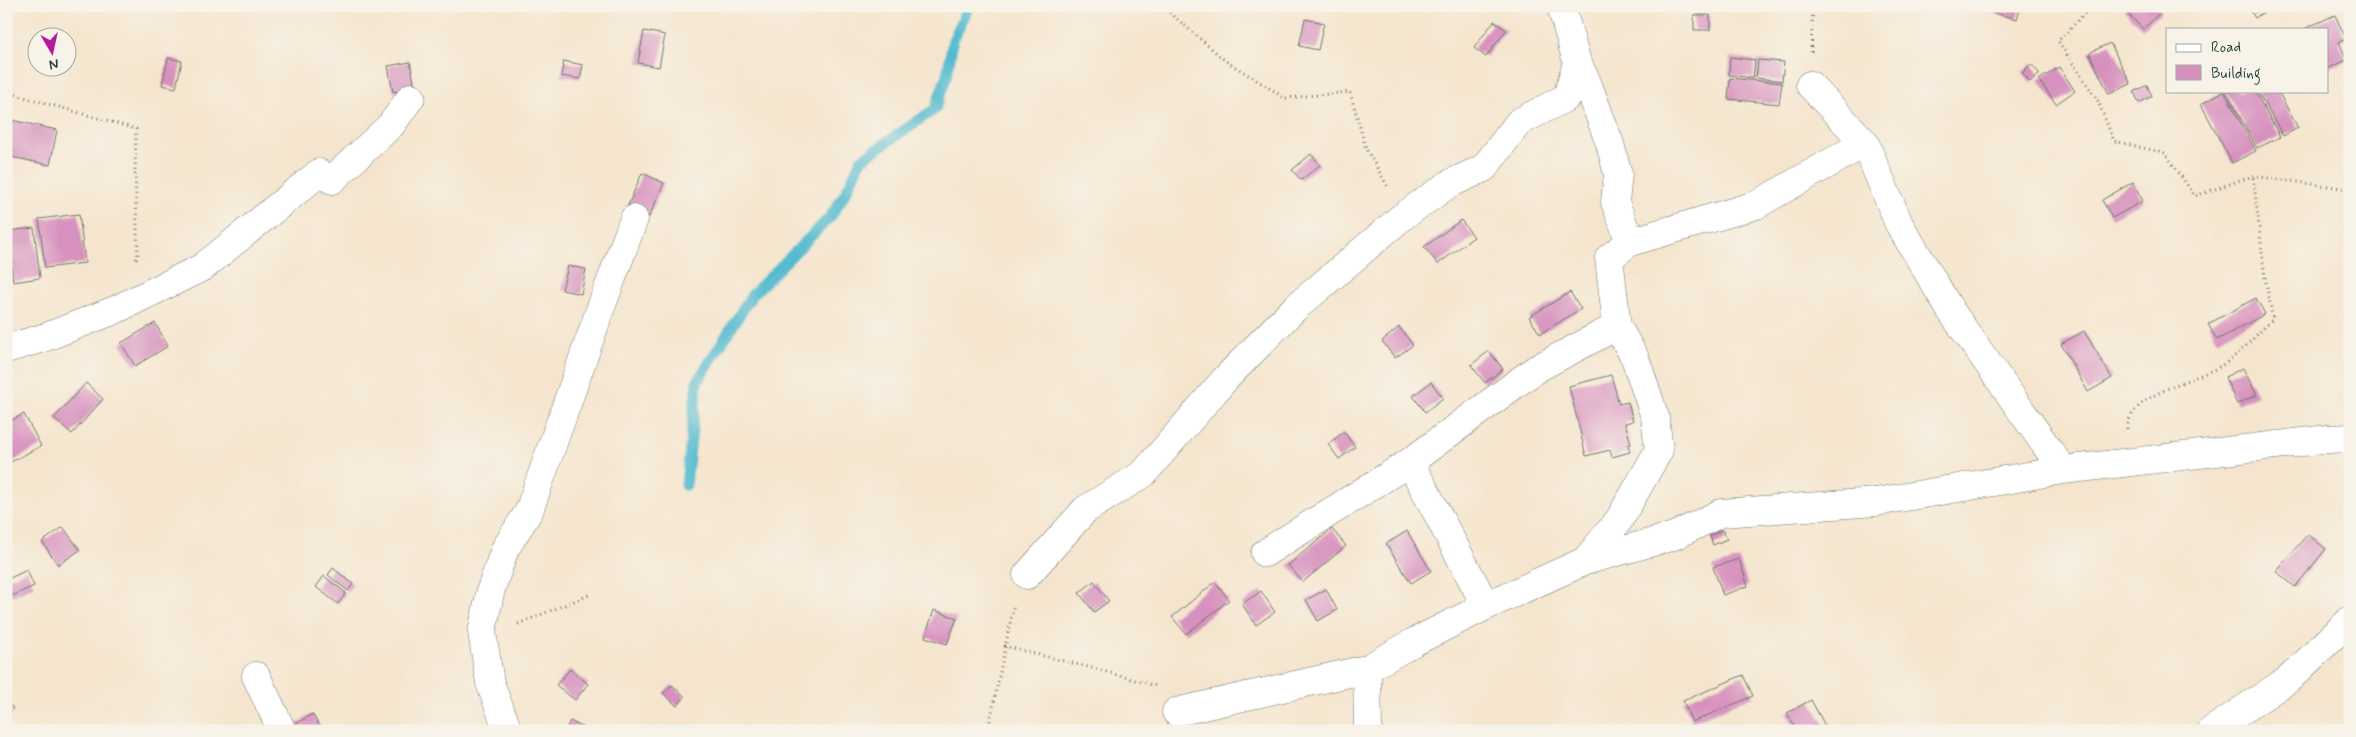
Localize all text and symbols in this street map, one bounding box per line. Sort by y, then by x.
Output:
north arrow [28,28,78,78]
legend [2166,28,2328,92]
text: Road [2211,38,2241,58]
text: N [48,54,60,73]
text: Building [2211,64,2261,85]

